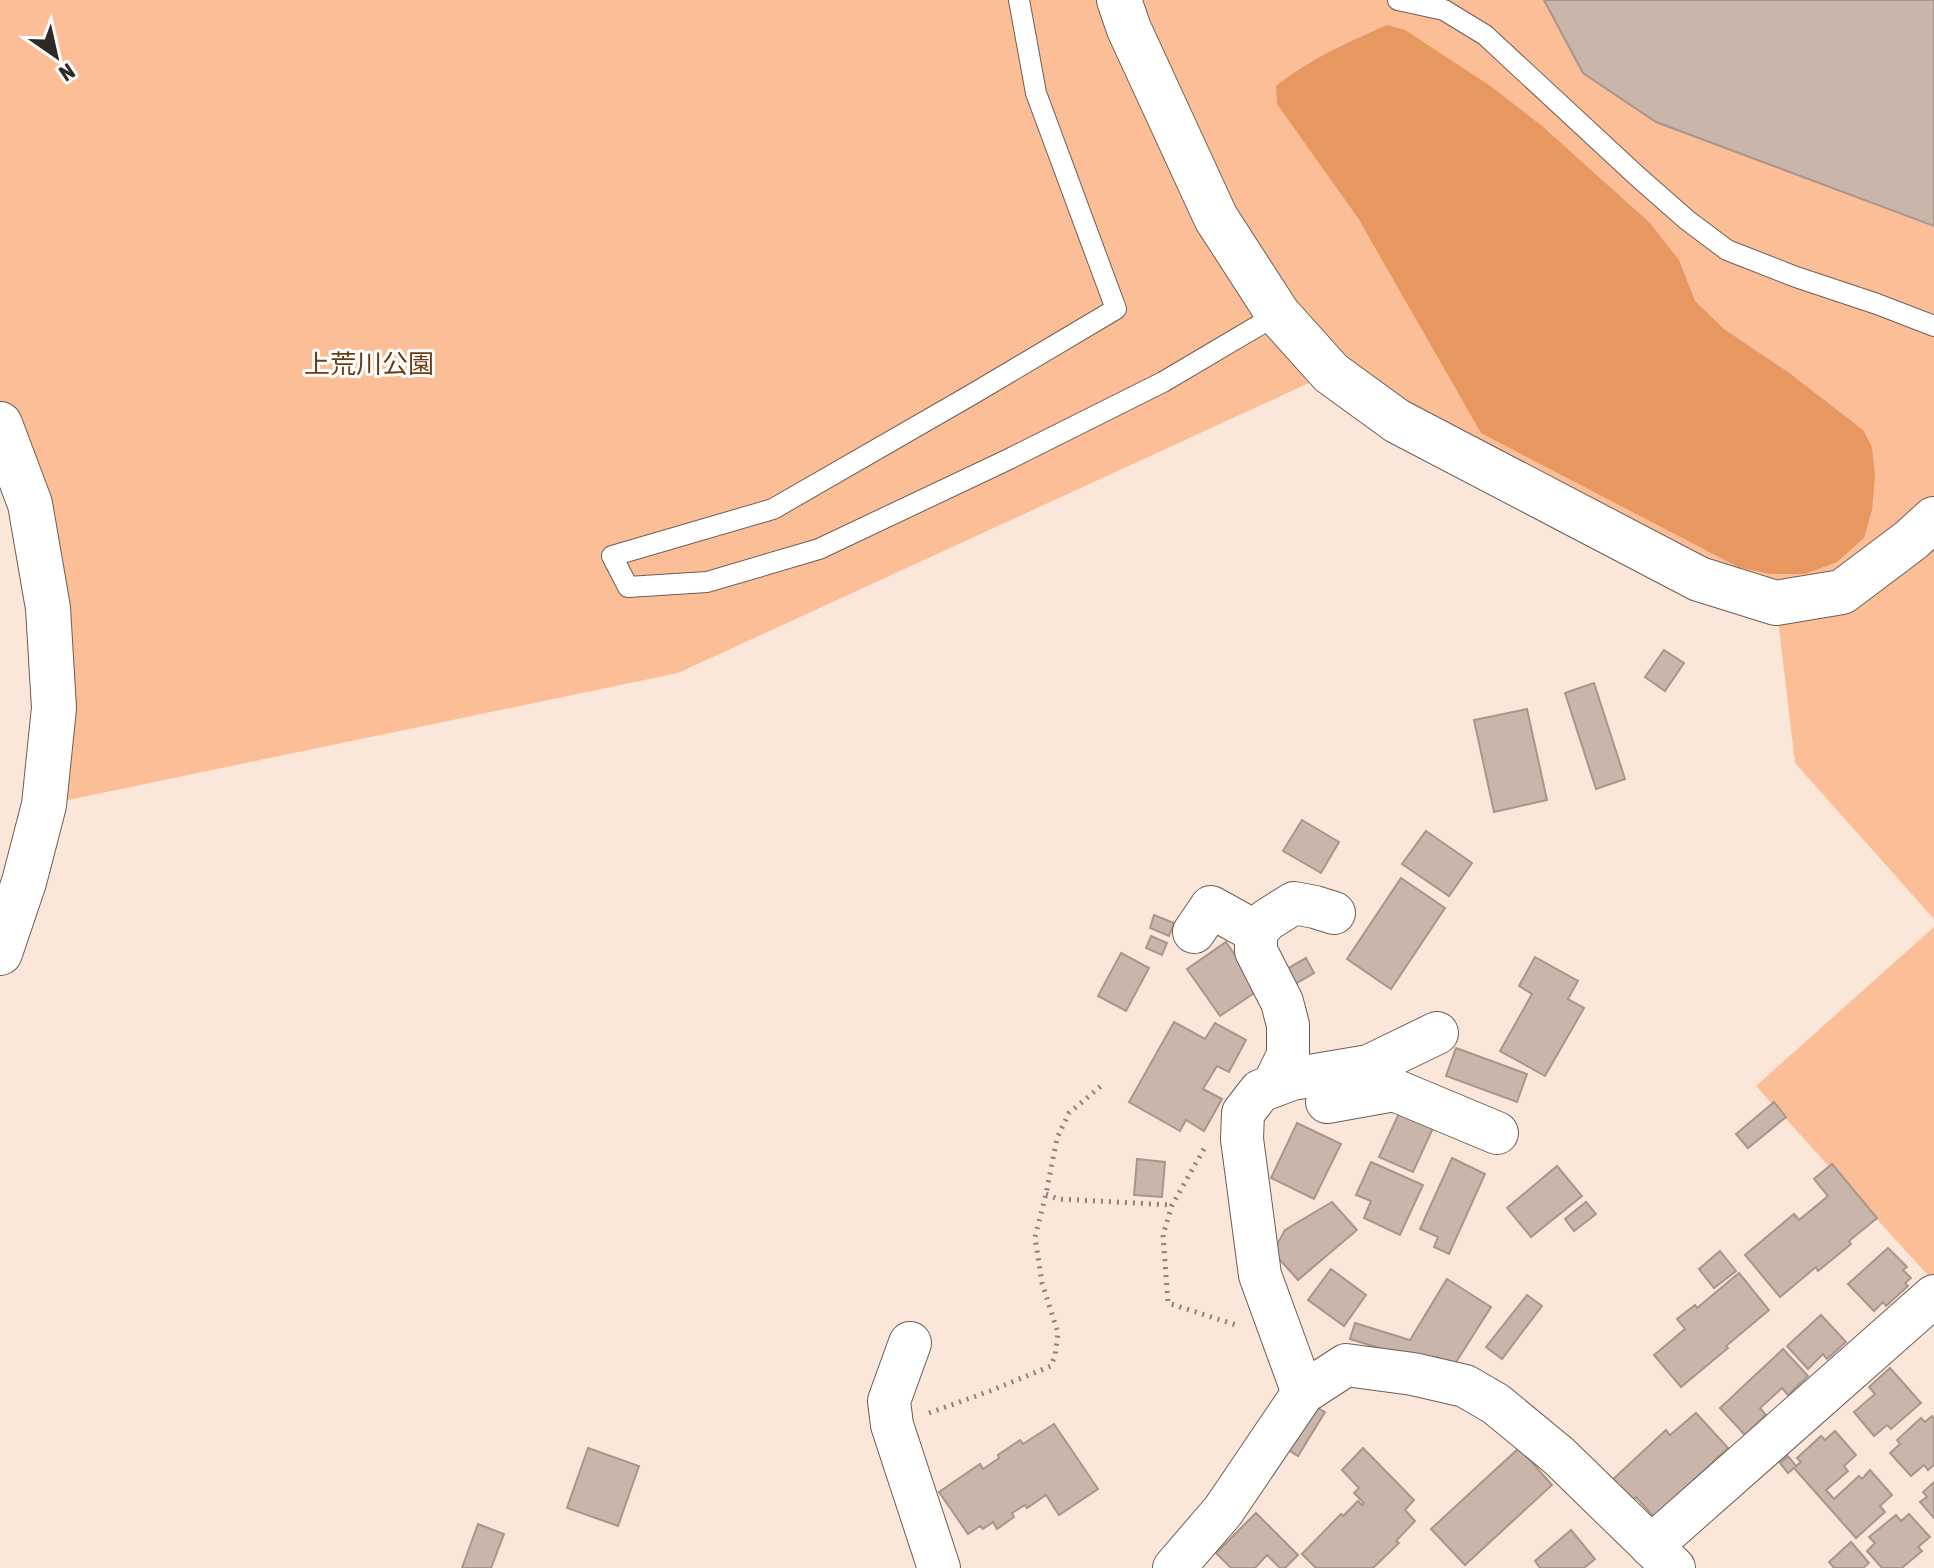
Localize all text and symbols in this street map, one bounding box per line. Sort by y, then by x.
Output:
north arrow [16,16,96,96]
text: N [55,58,80,87]
park label: 上荒川公園 [304,349,434,379]

